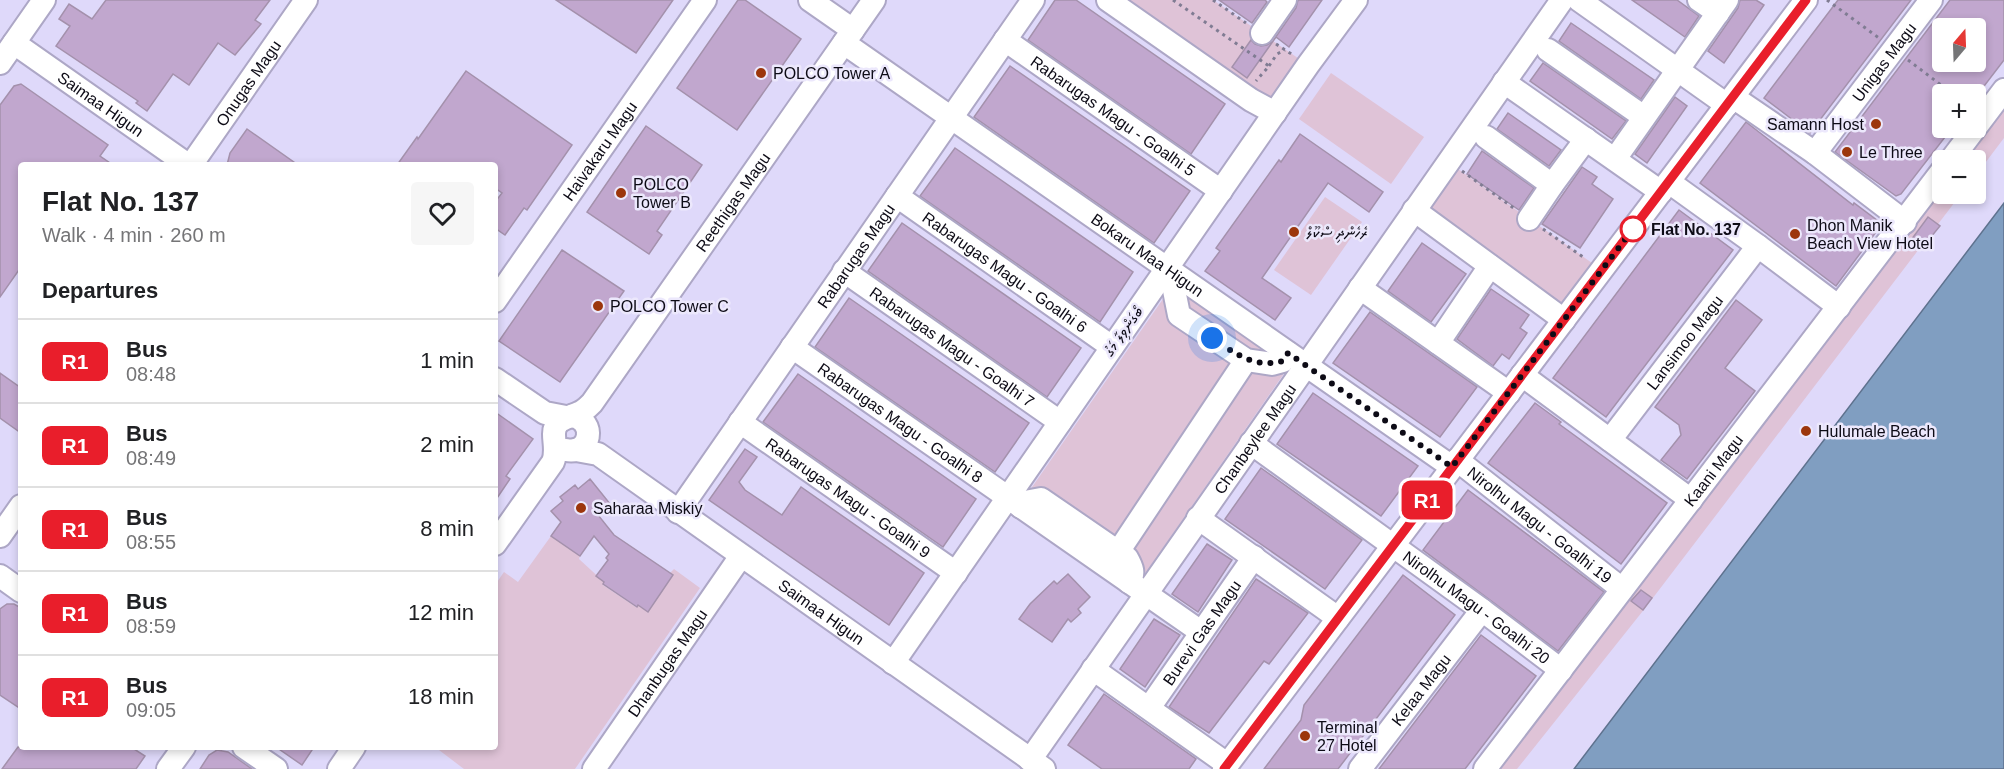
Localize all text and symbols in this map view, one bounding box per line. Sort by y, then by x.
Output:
north arrow [1932,18,1986,72]
map controls [1932,18,1986,204]
street label: Unigas Magu [1849,20,1920,105]
street label: Onugas Magu [213,37,284,129]
street label: Rabarugas Magu - Goalhi 5 [1027,53,1198,179]
place label: POLCO Tower A [773,65,890,82]
marker: POLCO Tower A [754,66,768,80]
street label: Saimaa Higun [54,68,147,140]
button: + [1932,84,1986,138]
street label: Haivakaru Magu [560,99,640,204]
place label: Samann Host [1767,116,1865,133]
marker: Samann Host [1869,117,1883,131]
place label: Le Three [1859,144,1923,161]
marker: Le Three [1840,145,1854,159]
street label: Reethigas Magu [693,150,773,255]
button: − [1932,150,1986,204]
place label: POLCO Tower B [633,176,691,211]
button: heart [411,182,474,245]
text: Flat No. 137 [42,186,199,217]
marker: POLCO Tower B [614,186,628,200]
street label: Rabarugas Magu [814,201,898,311]
street label: Rabarugas Magu - Goalhi 6 [919,209,1090,336]
street label: Bokaru Maa Higun [1088,210,1206,300]
marker: Flat No. 137 [1620,216,1646,242]
place label: Dhon Manik Beach View Hotel [1807,217,1933,252]
place label: Flat No. 137 [1651,221,1741,238]
text: Walk · 4 min · 260 m [42,224,226,246]
place label: ރެހެންދި ސްކޫލް [1306,224,1368,243]
marker: ރެހެންދި ސްކޫލް [1287,225,1301,239]
marker: Dhon Manik Beach View Hotel [1788,227,1802,241]
text: Departures [42,278,158,303]
street label: Rabarugas Magu - Goalhi 7 [866,284,1037,410]
street label: Lansimoo Magu [1644,292,1726,393]
place label: POLCO Tower C [610,298,729,315]
marker: POLCO Tower C [591,299,605,313]
street label: ބޯގަންވިލާ މަގު [1100,303,1148,361]
your location [1197,323,1227,353]
text: Bus [126,337,168,362]
text: 1 min [420,348,474,373]
text: R1 [62,350,88,373]
street label: Rabarugas Magu - Goalhi 8 [814,360,986,486]
text: 08:48 [126,363,176,385]
street label: Chanbeylee Magu [1211,381,1299,497]
text: Bus [126,421,168,446]
place label: Hulumale Beach [1818,423,1935,440]
marker: Hulumale Beach [1799,424,1813,438]
street label: Kaani Magu [1681,431,1746,510]
text: 2 min [420,432,474,457]
text: R1 [62,434,88,457]
street label: Rabarugas Magu - Goalhi 9 [762,435,933,561]
text: 08:49 [126,447,176,469]
street label: Nirolhu Magu - Goalhi 19 [1464,464,1615,587]
line badge: R1 [1400,480,1454,520]
text: R1 [1414,489,1440,512]
place label: Saharaa Miskiy [593,500,702,517]
marker: Saharaa Miskiy [574,501,588,515]
text: Bus [126,505,168,530]
text: 8 min [420,516,474,541]
text: R1 [62,518,88,541]
text: 08:55 [126,531,176,553]
street label: Nirolhu Magu - Goalhi 20 [1400,548,1553,667]
street label: Saimaa Higun [775,576,867,648]
street label: Burevi Gas Magu [1160,577,1244,688]
text: Bus [126,589,168,614]
text: 12 min [408,600,474,625]
text: R1 [62,602,88,625]
street label: Dhanbugas Magu [625,606,711,720]
text: 08:59 [126,615,176,637]
street label: Kelaa Magu [1389,651,1454,729]
text: Bus [126,673,168,698]
text: 18 min [408,684,474,709]
text: R1 [62,686,88,709]
text: 09:05 [126,699,176,721]
place label: Terminal 27 Hotel [1317,719,1377,754]
marker: Terminal 27 Hotel [1298,729,1312,743]

